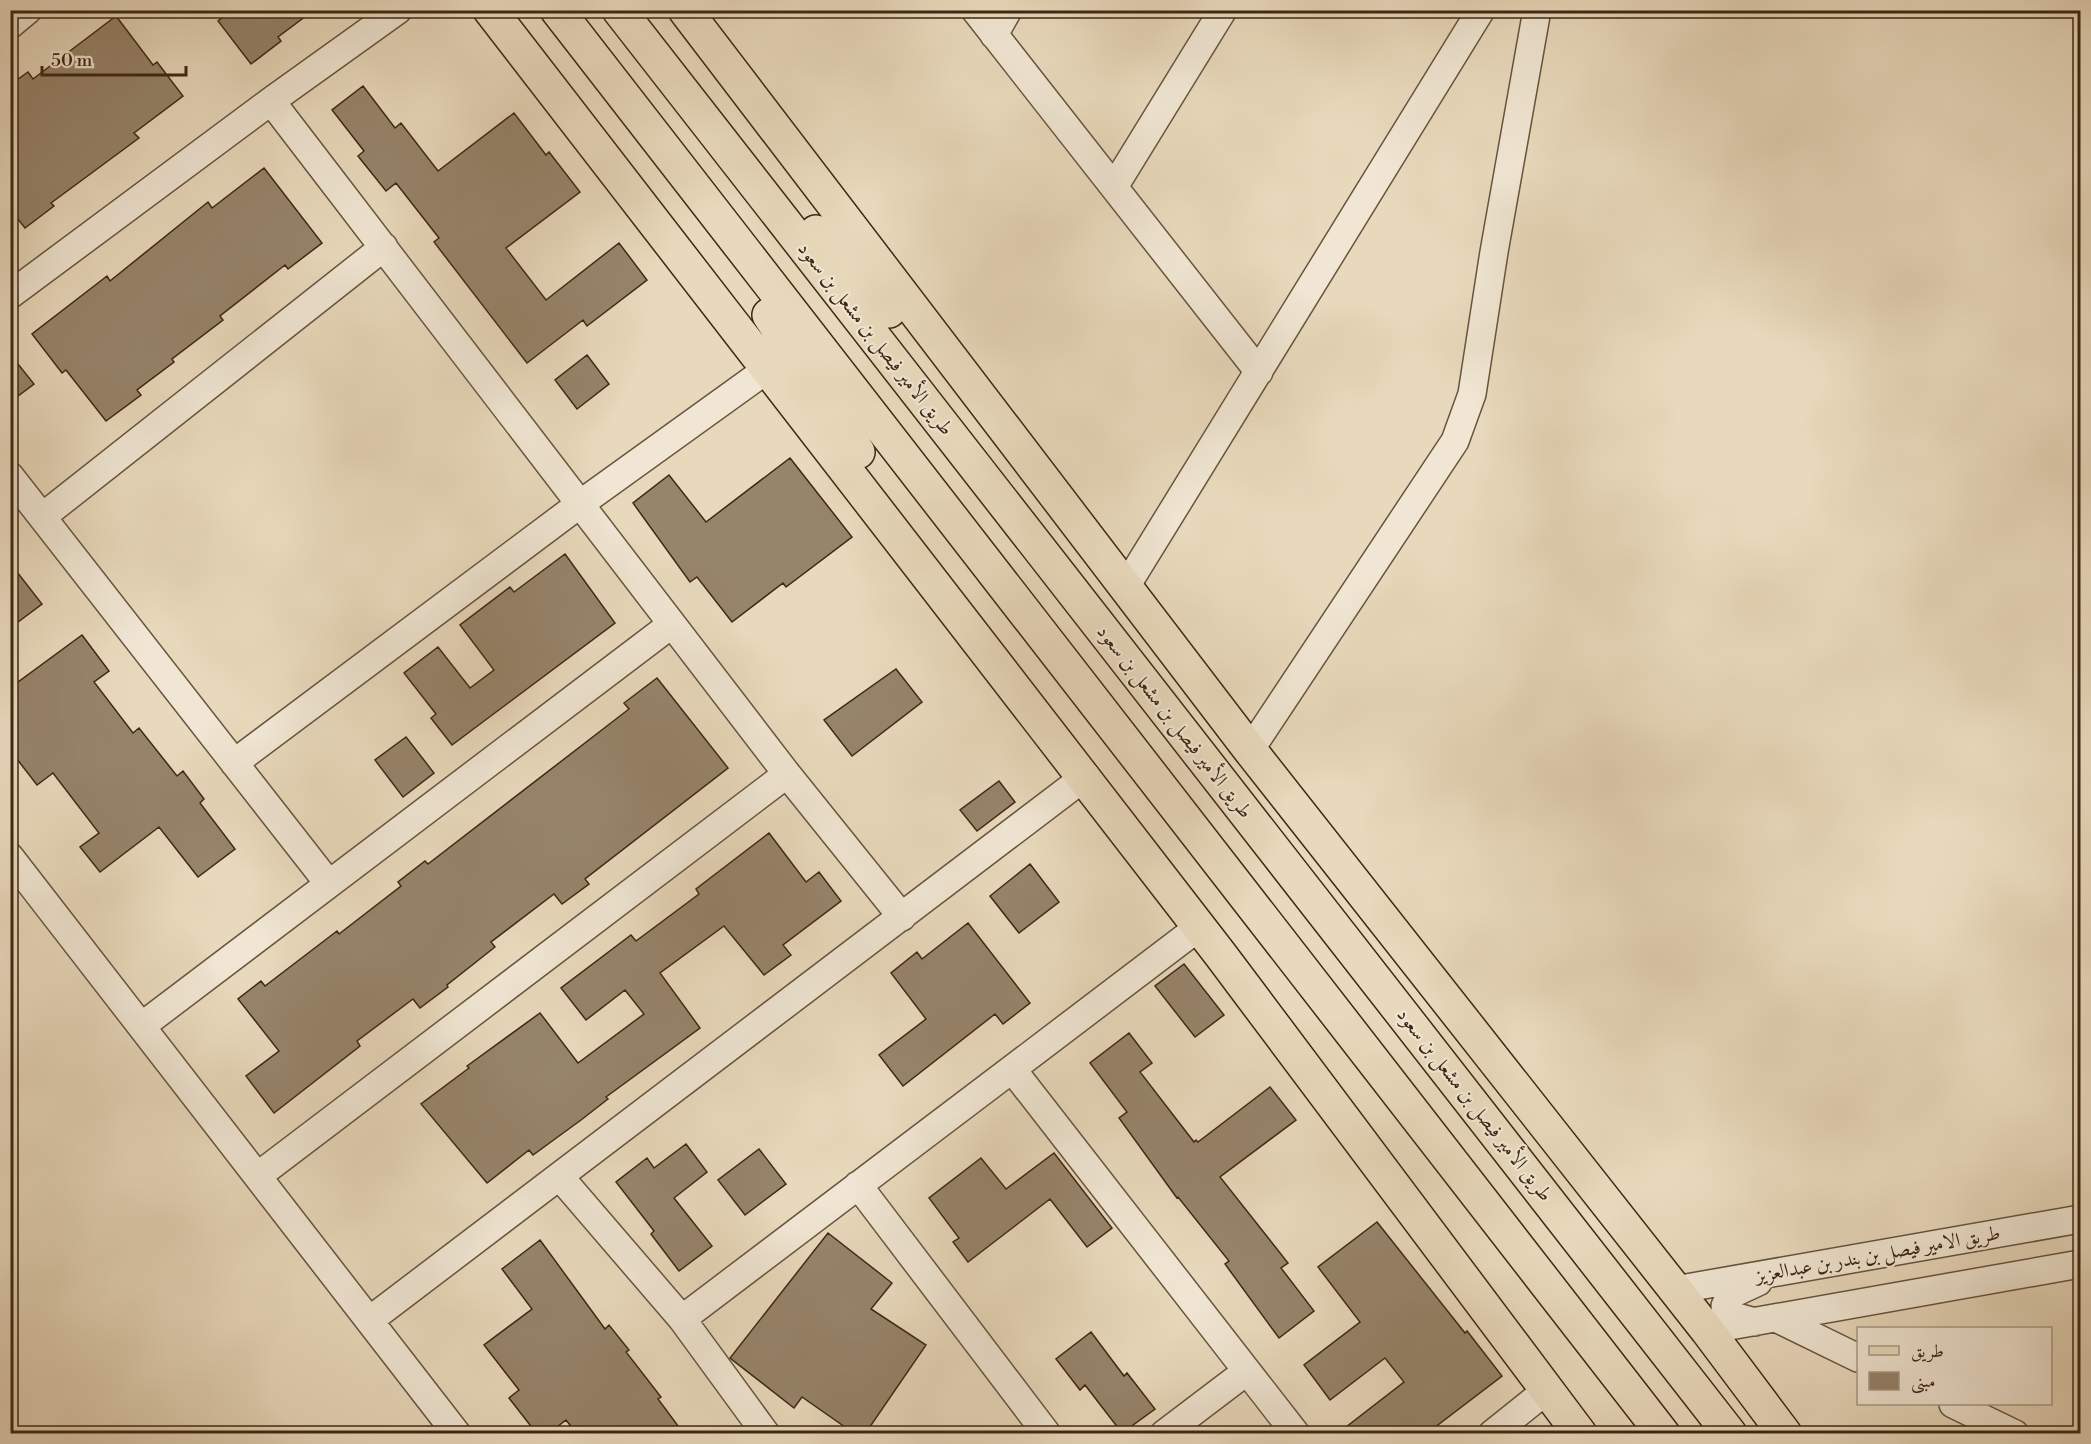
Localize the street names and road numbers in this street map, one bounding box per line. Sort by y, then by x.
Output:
street label: طريق الأمير فيصل بن مشعل بن سعود [791,235,962,442]
street label: طريق الأمير فيصل بن مشعل بن سعود [1090,618,1261,825]
street label: طريق الأمير فيصل بن مشعل بن سعود [1390,1001,1561,1208]
street label: طريق الامير فيصل بن بندر بن عبدالعزيز [1752,1221,2002,1290]

